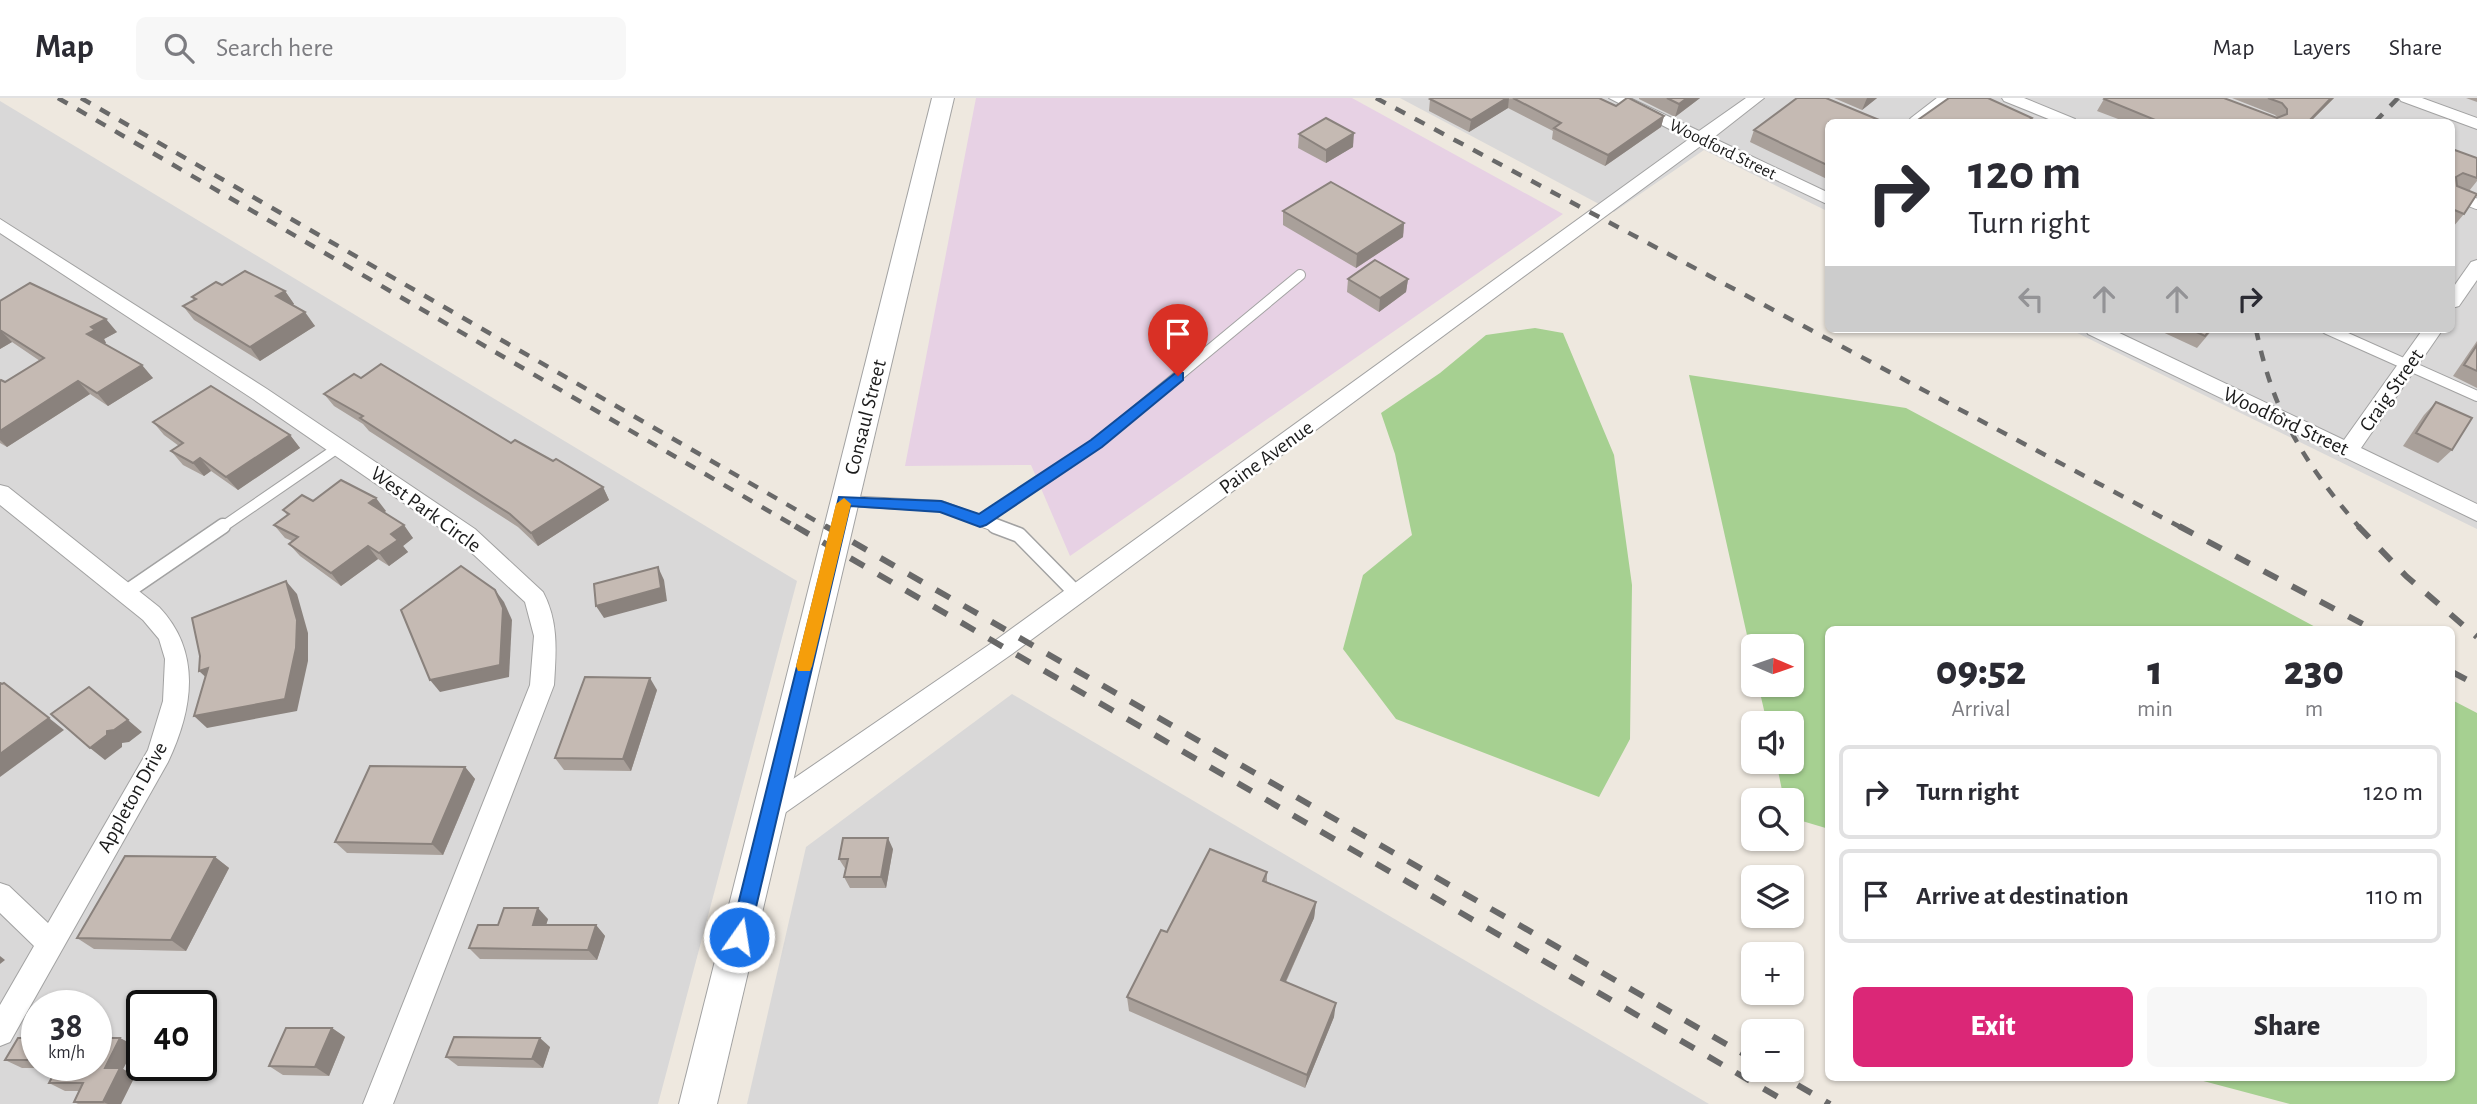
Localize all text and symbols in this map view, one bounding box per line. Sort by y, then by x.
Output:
search box [136,17,626,80]
icon: search [160,29,198,67]
text: Map [35,31,94,64]
text: Search here [216,35,334,61]
text: Map [2212,36,2254,60]
text: Layers [2292,36,2351,60]
text: Share [2389,36,2442,60]
street label: Woodford Street [1666,116,1779,184]
icon: right [1853,147,1944,238]
text: 120 m [1968,149,2081,198]
text: Turn right [1968,207,2090,239]
icon: left [2012,280,2050,318]
icon: ahead [2085,280,2123,318]
icon: ahead [2158,280,2196,318]
icon: right [2231,280,2269,318]
pin [1148,304,1208,376]
icon: arrive [1159,315,1197,353]
street label: Craig Street [2356,345,2427,435]
street label: Consaul Street [841,357,890,477]
street label: Woodford Street [2220,383,2352,460]
street label: Paine Avenue [1215,416,1317,498]
street label: West Park Circle [367,462,485,556]
north arrow [1741,634,1804,696]
map controls [1741,634,1804,1082]
text: 09:52 [1936,650,2026,692]
text: 1 [2147,650,2163,692]
text: 230 [2284,650,2344,692]
text: Arrival [1951,698,2011,721]
text: min [2137,698,2173,721]
text: m [2305,698,2323,721]
button: sound [1741,711,1804,774]
street label: Appleton Drive [94,739,171,856]
icon: right [1857,773,1895,811]
text: Turn right [1916,779,2019,805]
text: 120 m [2363,779,2423,805]
button: search [1741,788,1804,851]
button: layers [1741,865,1804,928]
icon: arrive [1857,877,1895,915]
text: Arrive at destination [1916,883,2129,909]
text: 110 m [2366,883,2423,909]
position arrow [702,900,776,974]
button: + [1741,942,1804,1005]
button: Exit [1853,987,2133,1067]
button: Share [2147,987,2427,1067]
speed limit sign: 40 [126,990,217,1081]
text: 38 [50,1009,83,1044]
button: − [1741,1019,1804,1082]
text: km/h [48,1044,85,1062]

